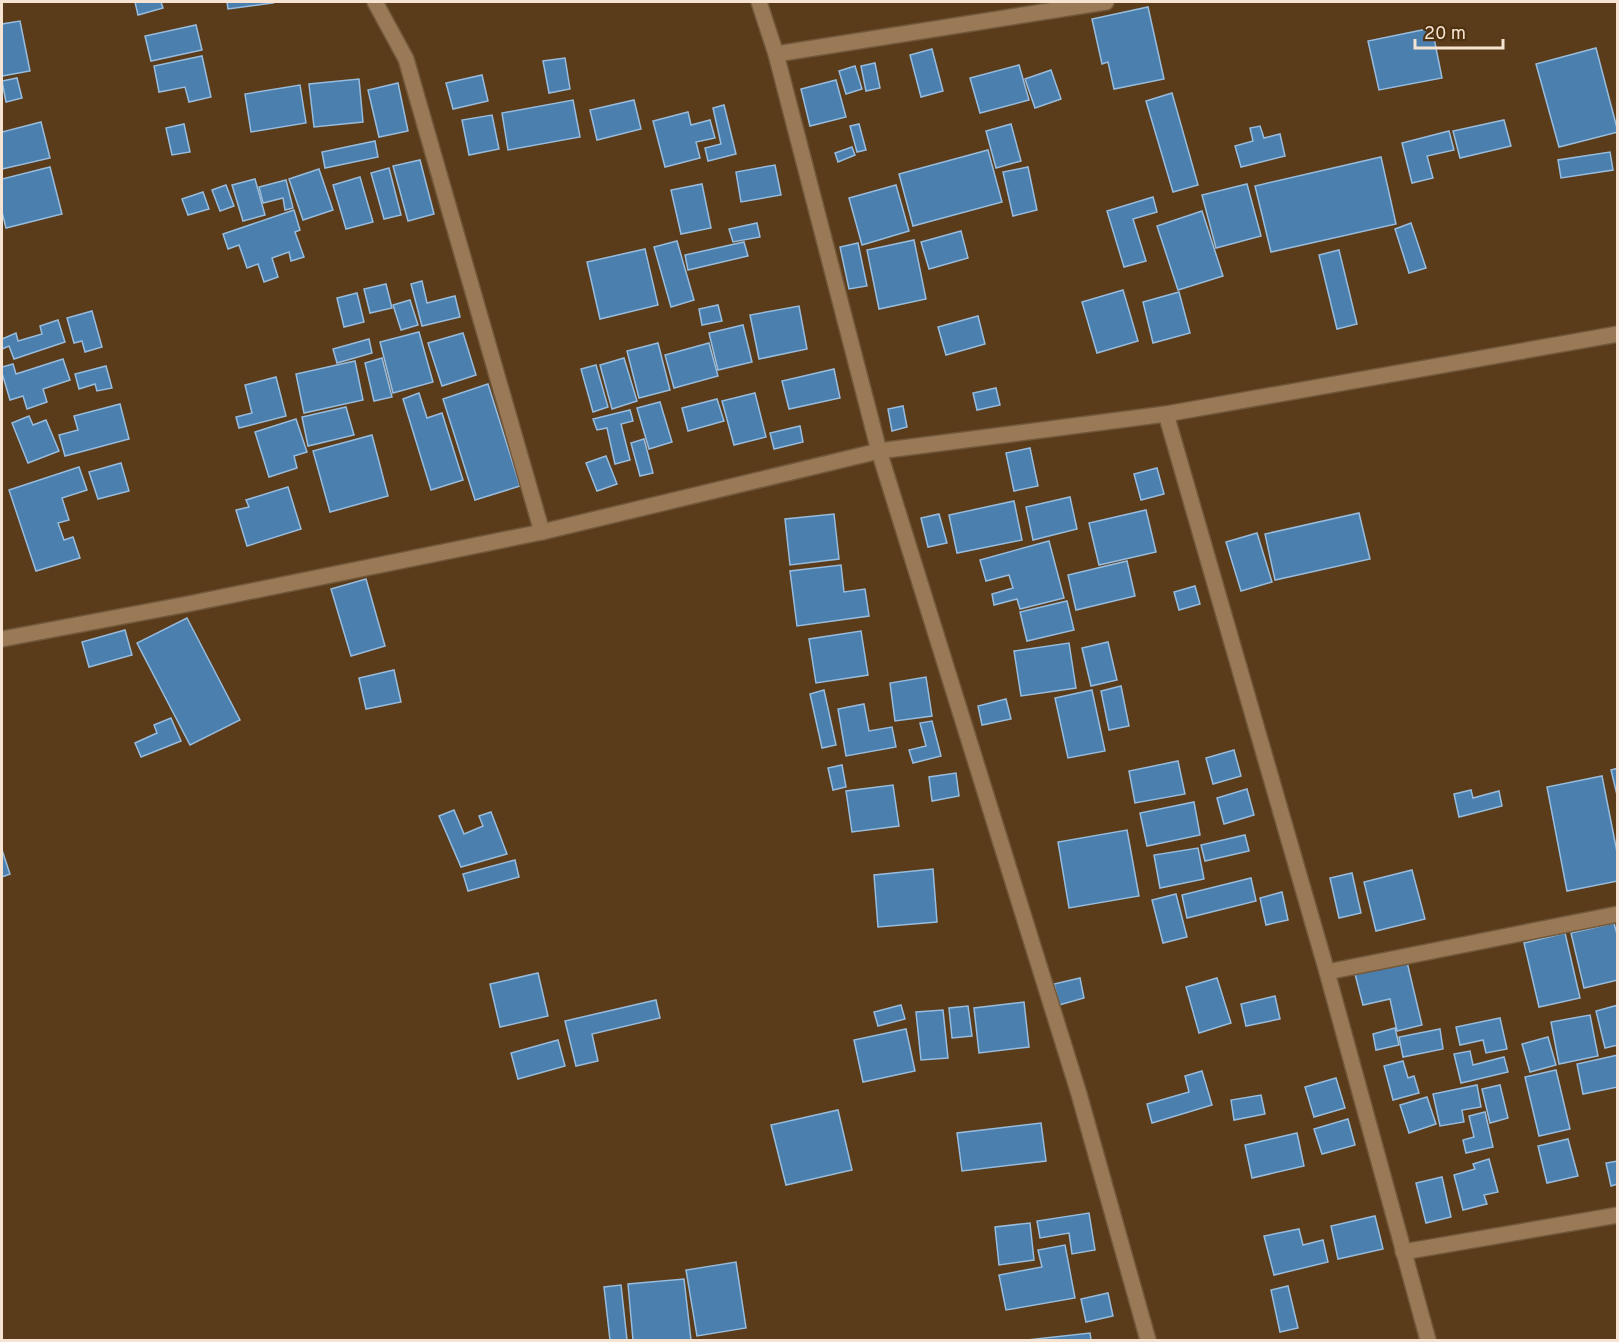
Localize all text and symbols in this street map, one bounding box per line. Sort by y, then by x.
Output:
scale bar [1415,12,1504,50]
text: 20 m [1424,23,1466,46]

